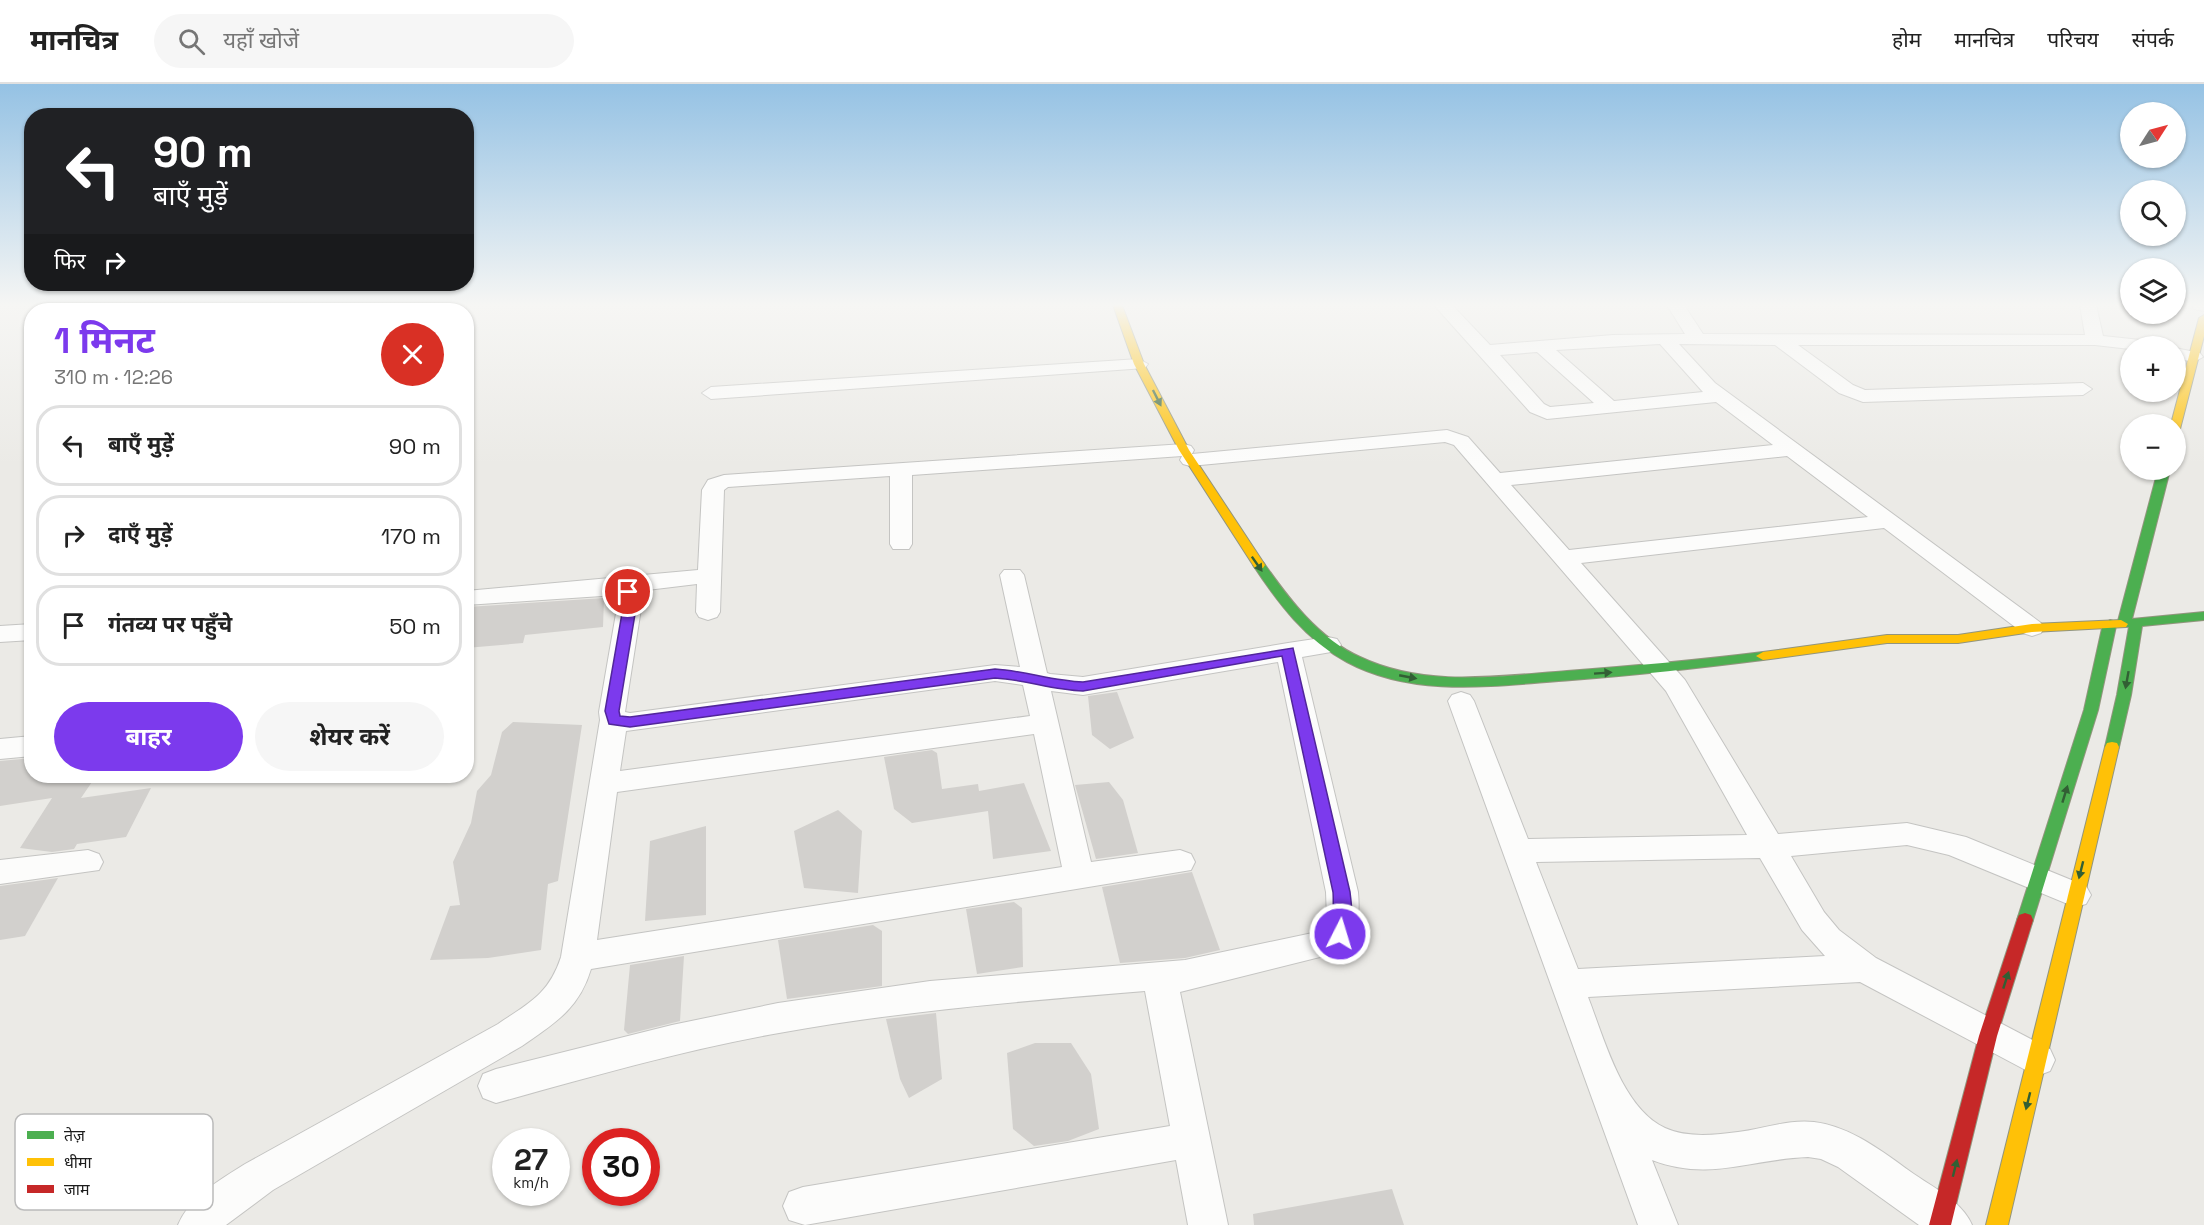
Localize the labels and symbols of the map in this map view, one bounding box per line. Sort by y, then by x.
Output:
north arrow [2120,102,2186,168]
one-way arrow [1152,389,1161,406]
one-way arrow [1251,556,1263,572]
pin [602,566,653,617]
one-way arrow [1593,668,1612,678]
one-way arrow [2122,671,2131,690]
one-way arrow [1399,673,1418,682]
one-way arrow [2061,785,2070,803]
one-way arrow [2076,861,2086,879]
position arrow [1308,902,1372,966]
one-way arrow [2002,971,2012,989]
one-way arrow [2022,1092,2032,1110]
legend [15,1114,213,1210]
text: तेज़ [64,1125,86,1146]
speed limit sign: 30 [582,1128,660,1206]
text: धीमा [64,1152,93,1173]
one-way arrow [1950,1159,1960,1177]
text: जाम [64,1179,90,1200]

